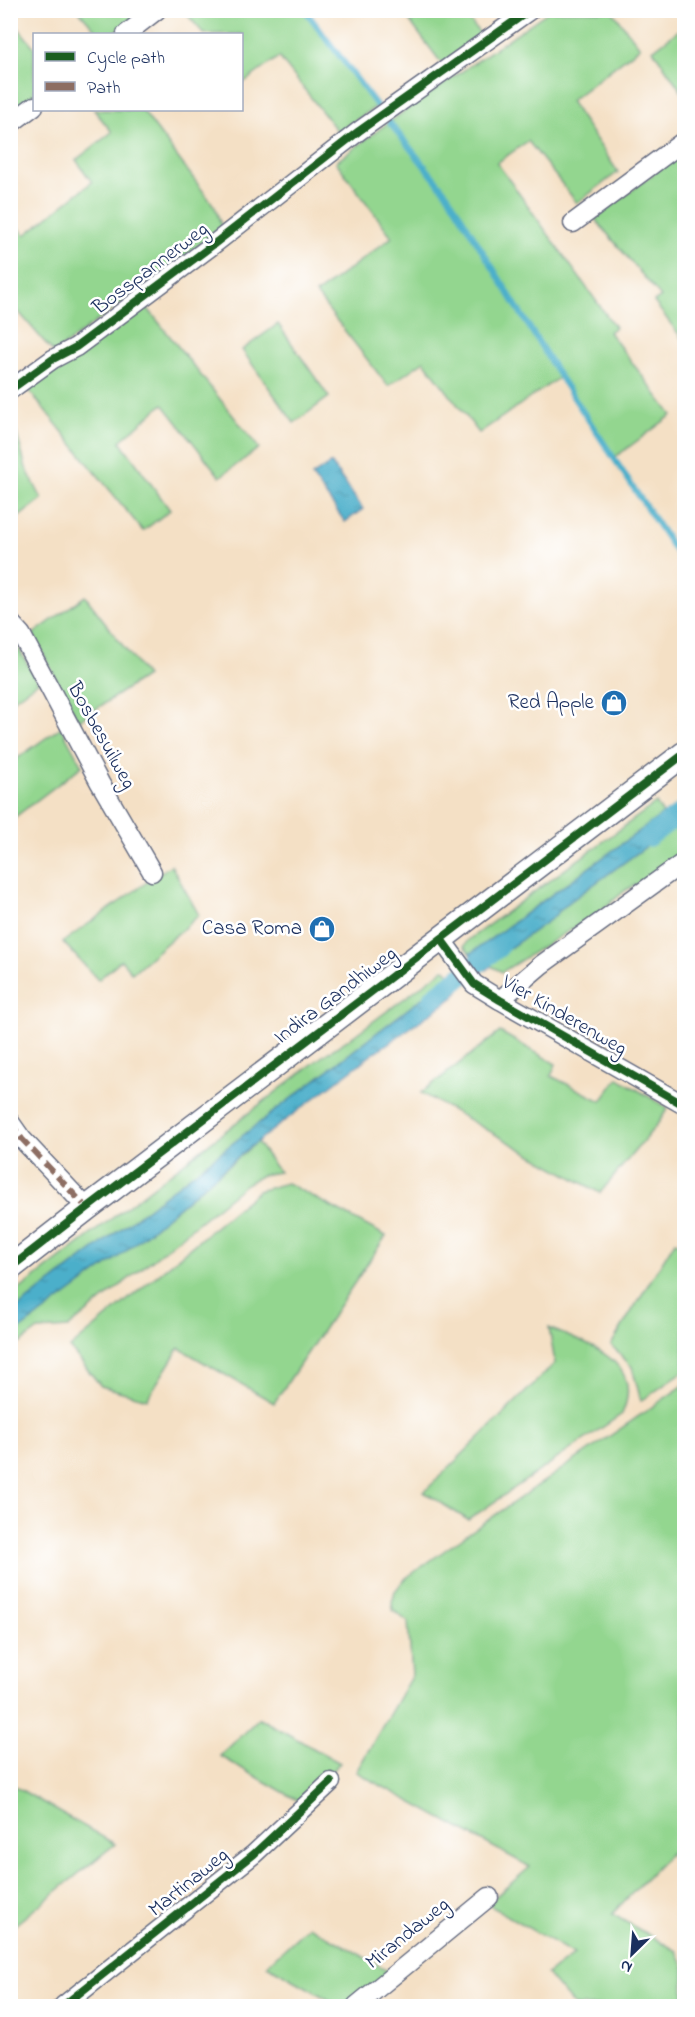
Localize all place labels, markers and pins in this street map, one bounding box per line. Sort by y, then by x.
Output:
place label: Red Apple [508,688,595,718]
shop icon: Red Apple [599,688,629,718]
place label: Casa Roma [202,914,302,944]
shop icon: Casa Roma [307,914,337,944]

